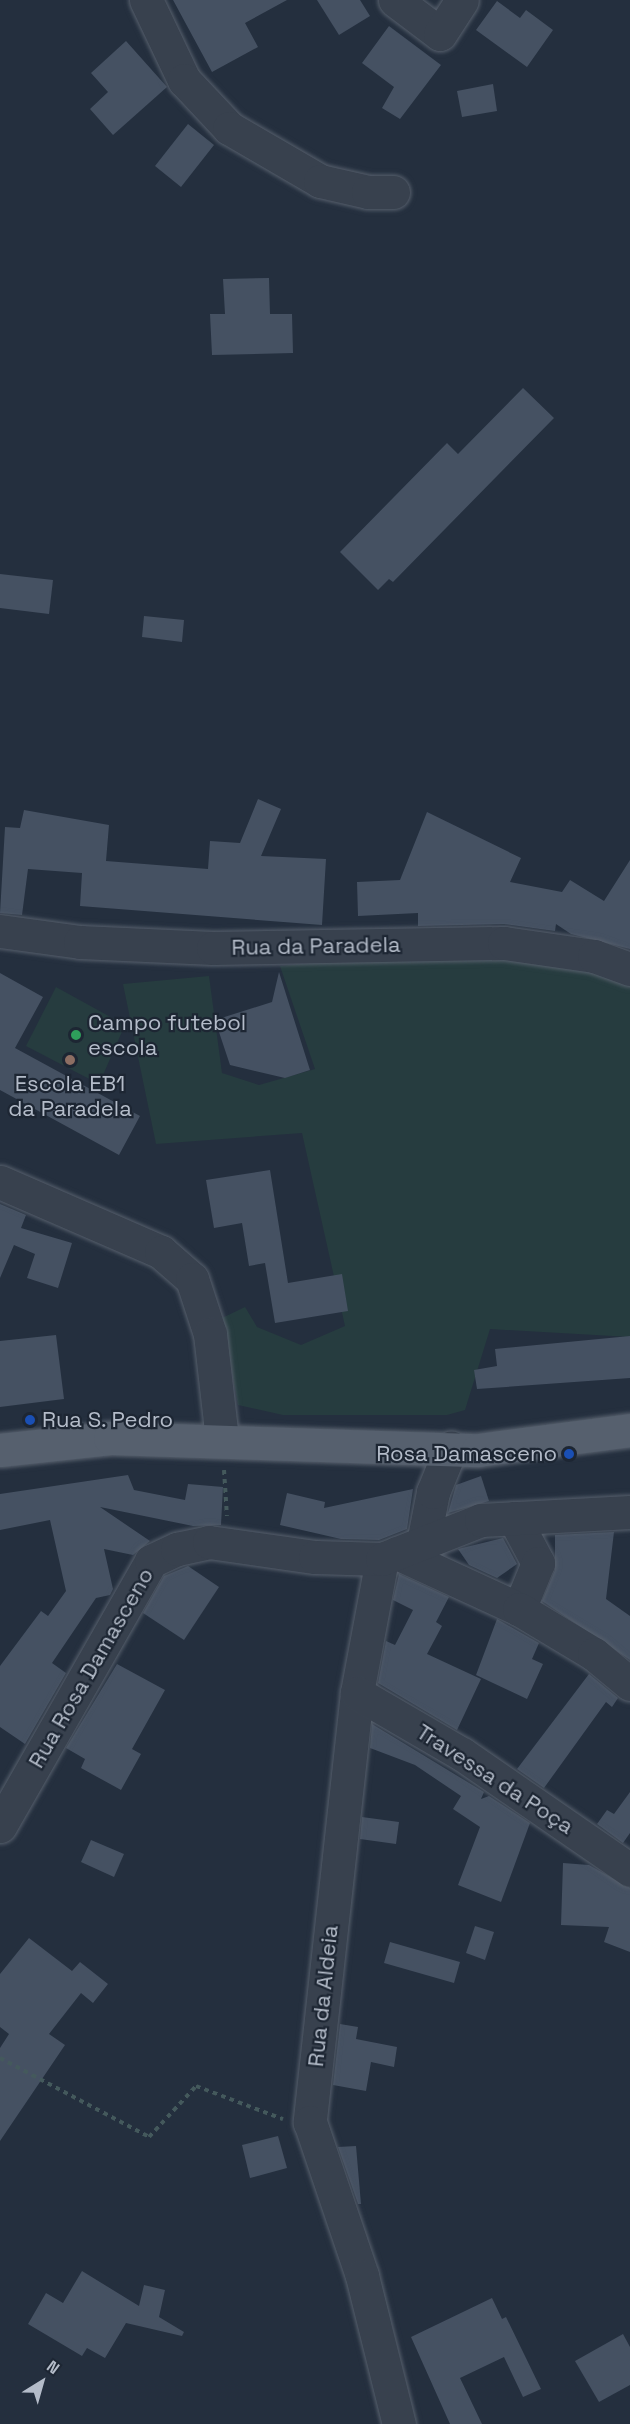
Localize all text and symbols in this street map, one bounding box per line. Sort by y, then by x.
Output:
street label: Rua da Paradela [231,931,401,961]
place label: Campo futebol escola [88,1009,246,1060]
marker: Campo futebol escola [69,1028,83,1042]
marker: Escola EB1 da Paradela [63,1053,77,1067]
place label: Escola EB1 da Paradela [8,1070,132,1122]
place label: Rua S. Pedro [42,1407,174,1433]
marker: Rua S. Pedro [23,1413,37,1427]
place label: Rosa Damasceno [376,1441,557,1467]
marker: Rosa Damasceno [562,1447,576,1461]
street label: Rua Rosa Damasceno [23,1563,159,1773]
street label: Travessa da Poça [412,1718,578,1840]
street label: Rua da Aldeia [302,1924,344,2068]
north arrow [12,2352,72,2412]
text: N [43,2356,64,2379]

